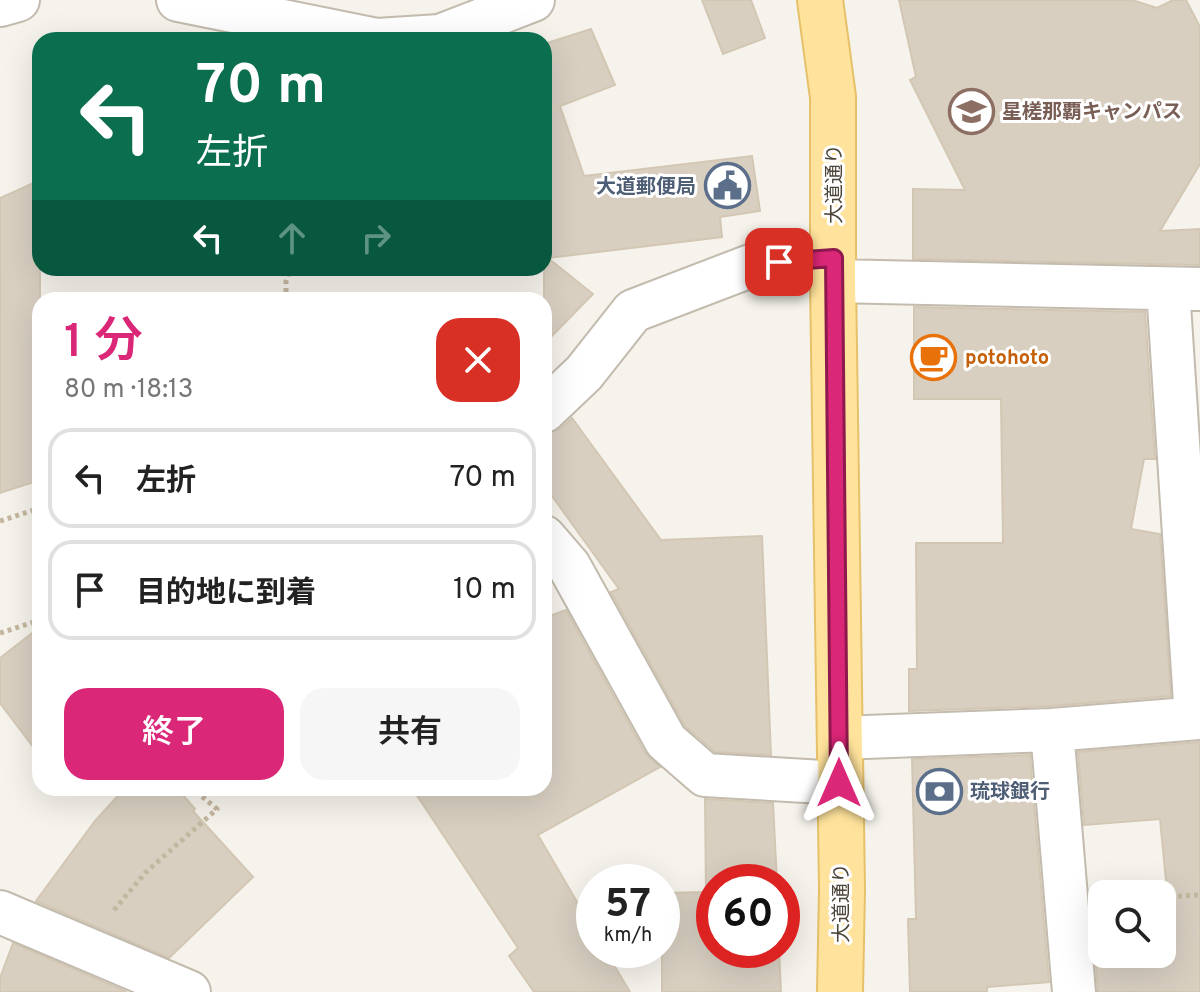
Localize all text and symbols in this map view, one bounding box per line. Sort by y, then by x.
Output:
text: 70 m [196,53,326,123]
icon: left [64,64,168,168]
school or university icon: 星槎那覇キャンパス [947,87,995,135]
place label: 星槎那覇キャンパス [1002,100,1182,126]
text: 左折 [196,132,268,178]
street label: 大道通り [823,144,849,224]
public building icon: 大道郵便局 [703,162,751,210]
place label: 大道郵便局 [596,175,696,201]
icon: left [186,216,230,260]
icon: ahead [270,216,314,260]
icon: right [354,216,398,260]
pin [745,228,813,296]
icon: arrive [757,240,801,284]
text: 1 分 [64,314,143,374]
button: close [436,318,520,402]
cafe icon: potohoto [910,333,958,381]
place label: potohoto [965,346,1049,372]
text: 80 m · 18:13 [64,374,193,407]
icon: left [68,456,112,500]
text: 70 m [450,460,516,497]
text: 左折 [136,464,196,501]
icon: arrive [68,568,112,612]
text: 10 m [453,572,516,609]
text: 目的地に到着 [136,576,316,613]
button: 終了 [64,688,284,780]
button: 共有 [300,688,520,780]
position arrow [797,741,881,825]
bank icon: 琉球銀行 [915,767,963,815]
place label: 琉球銀行 [970,780,1050,806]
street label: 大道通り [830,863,856,943]
speed limit sign: 60 [696,864,800,968]
map controls [1088,880,1176,968]
button: search [1088,880,1176,968]
text: 57 [605,881,651,931]
text: km/h [604,923,652,949]

